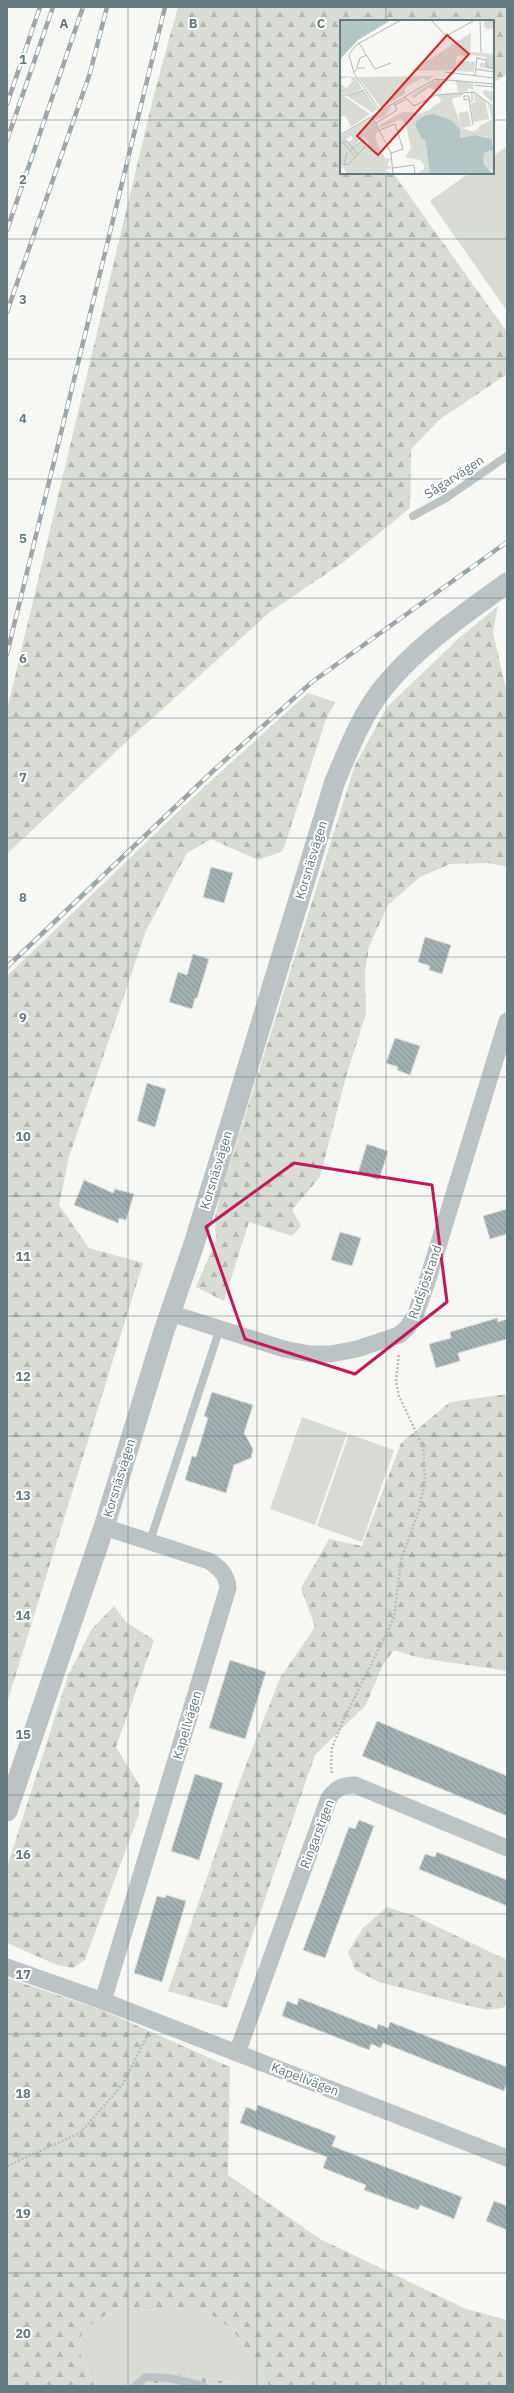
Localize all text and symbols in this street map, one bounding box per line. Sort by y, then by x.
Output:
text: A [60,15,69,32]
text: B [189,15,198,32]
text: C [317,15,326,32]
inset map [340,20,494,174]
text: 1 [19,51,27,68]
text: 2 [19,171,27,188]
text: 3 [19,291,27,308]
text: 4 [19,410,27,427]
street label: Sågarvägen [421,451,487,503]
text: 5 [19,530,27,547]
text: 6 [19,650,27,667]
text: 7 [19,769,27,786]
street label: Korsnäsvägen [291,819,331,901]
text: 8 [19,889,27,906]
text: 9 [19,1009,27,1026]
text: 10 [15,1128,31,1145]
street label: Korsnäsvägen [196,1129,236,1211]
street label: Rudsjöstrand [404,1243,446,1321]
text: 11 [15,1248,31,1265]
text: 12 [15,1368,31,1385]
street label: Korsnäsvägen [99,1437,139,1519]
text: 13 [15,1487,31,1504]
text: 14 [15,1607,31,1624]
street label: Kapellvägen [168,1689,206,1761]
text: 15 [15,1726,31,1743]
street label: Ringarstigen [296,1797,338,1871]
text: 16 [15,1846,31,1863]
text: 17 [15,1966,31,1983]
street label: Kapellvägen [269,2058,341,2100]
text: 18 [15,2085,31,2102]
text: 19 [15,2205,31,2222]
text: 20 [15,2325,31,2342]

